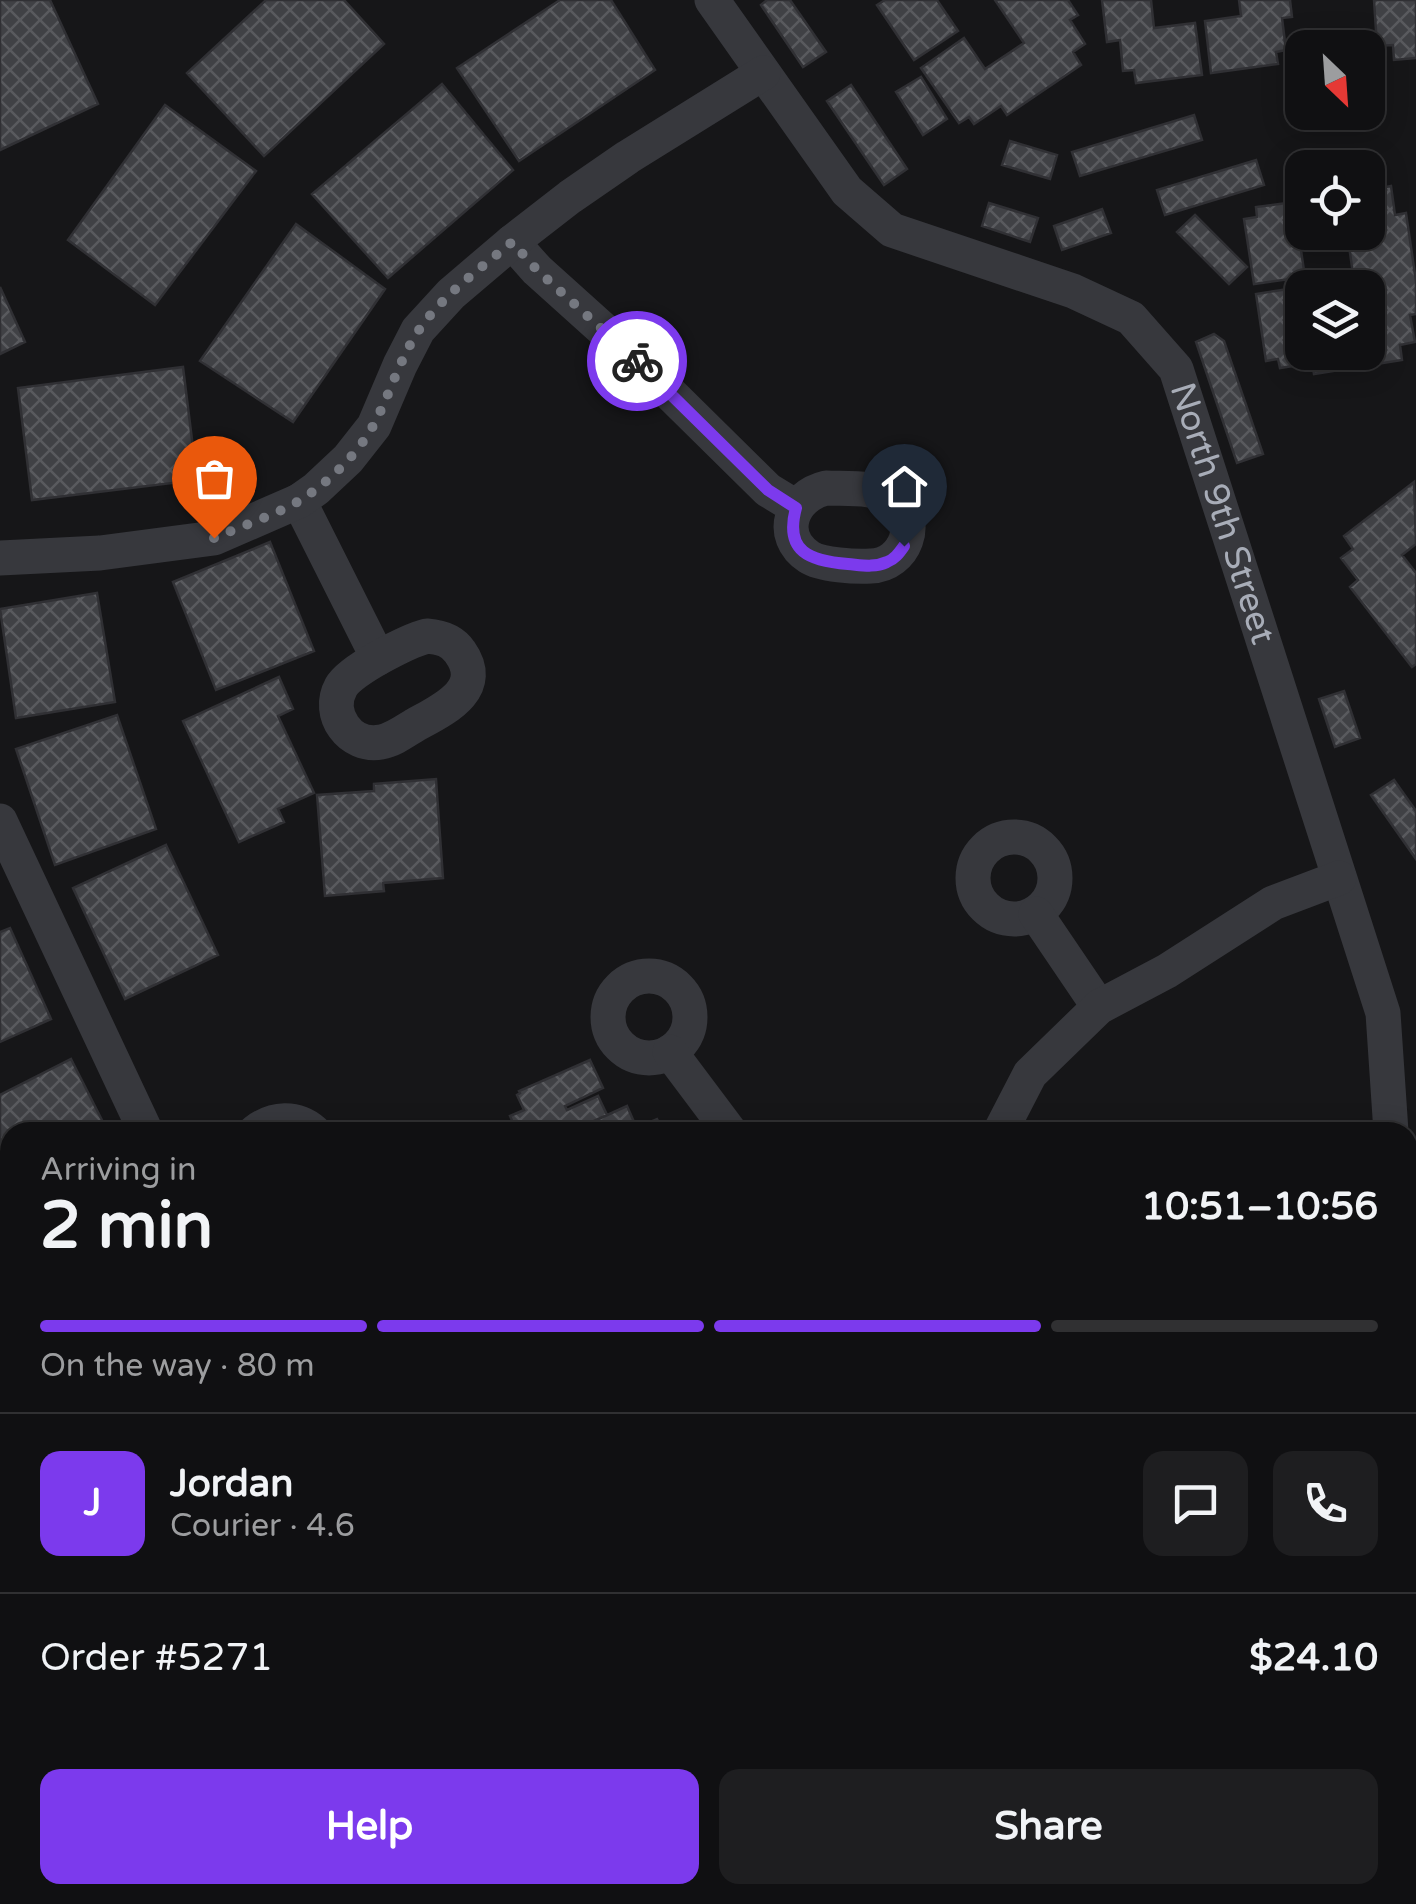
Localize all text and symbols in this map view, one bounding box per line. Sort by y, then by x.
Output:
north arrow [1285,30,1385,130]
map controls [1285,30,1385,370]
button: locate [1285,150,1385,250]
button: layers [1285,270,1385,370]
courier [587,311,687,411]
icon: bike [610,334,665,389]
street label: North 9th Street [1161,377,1284,649]
pin [172,436,257,539]
pin [862,444,947,547]
icon: bag [187,451,242,506]
icon: home [877,459,932,514]
text: Arriving in [40,1151,197,1189]
text: 10:51–10:56 [1141,1184,1378,1230]
text: 2 min [40,1187,213,1266]
text: On the way · 80 m [40,1347,315,1385]
button: chat [1143,1451,1248,1556]
button: phone [1273,1451,1378,1556]
text: Jordan [170,1461,293,1507]
text: J [84,1480,101,1526]
text: Courier · 4.6 [170,1507,355,1545]
text: Order #5271 [40,1635,273,1681]
text: $24.10 [1249,1635,1378,1681]
button: Help [40,1769,699,1884]
button: Share [719,1769,1378,1884]

